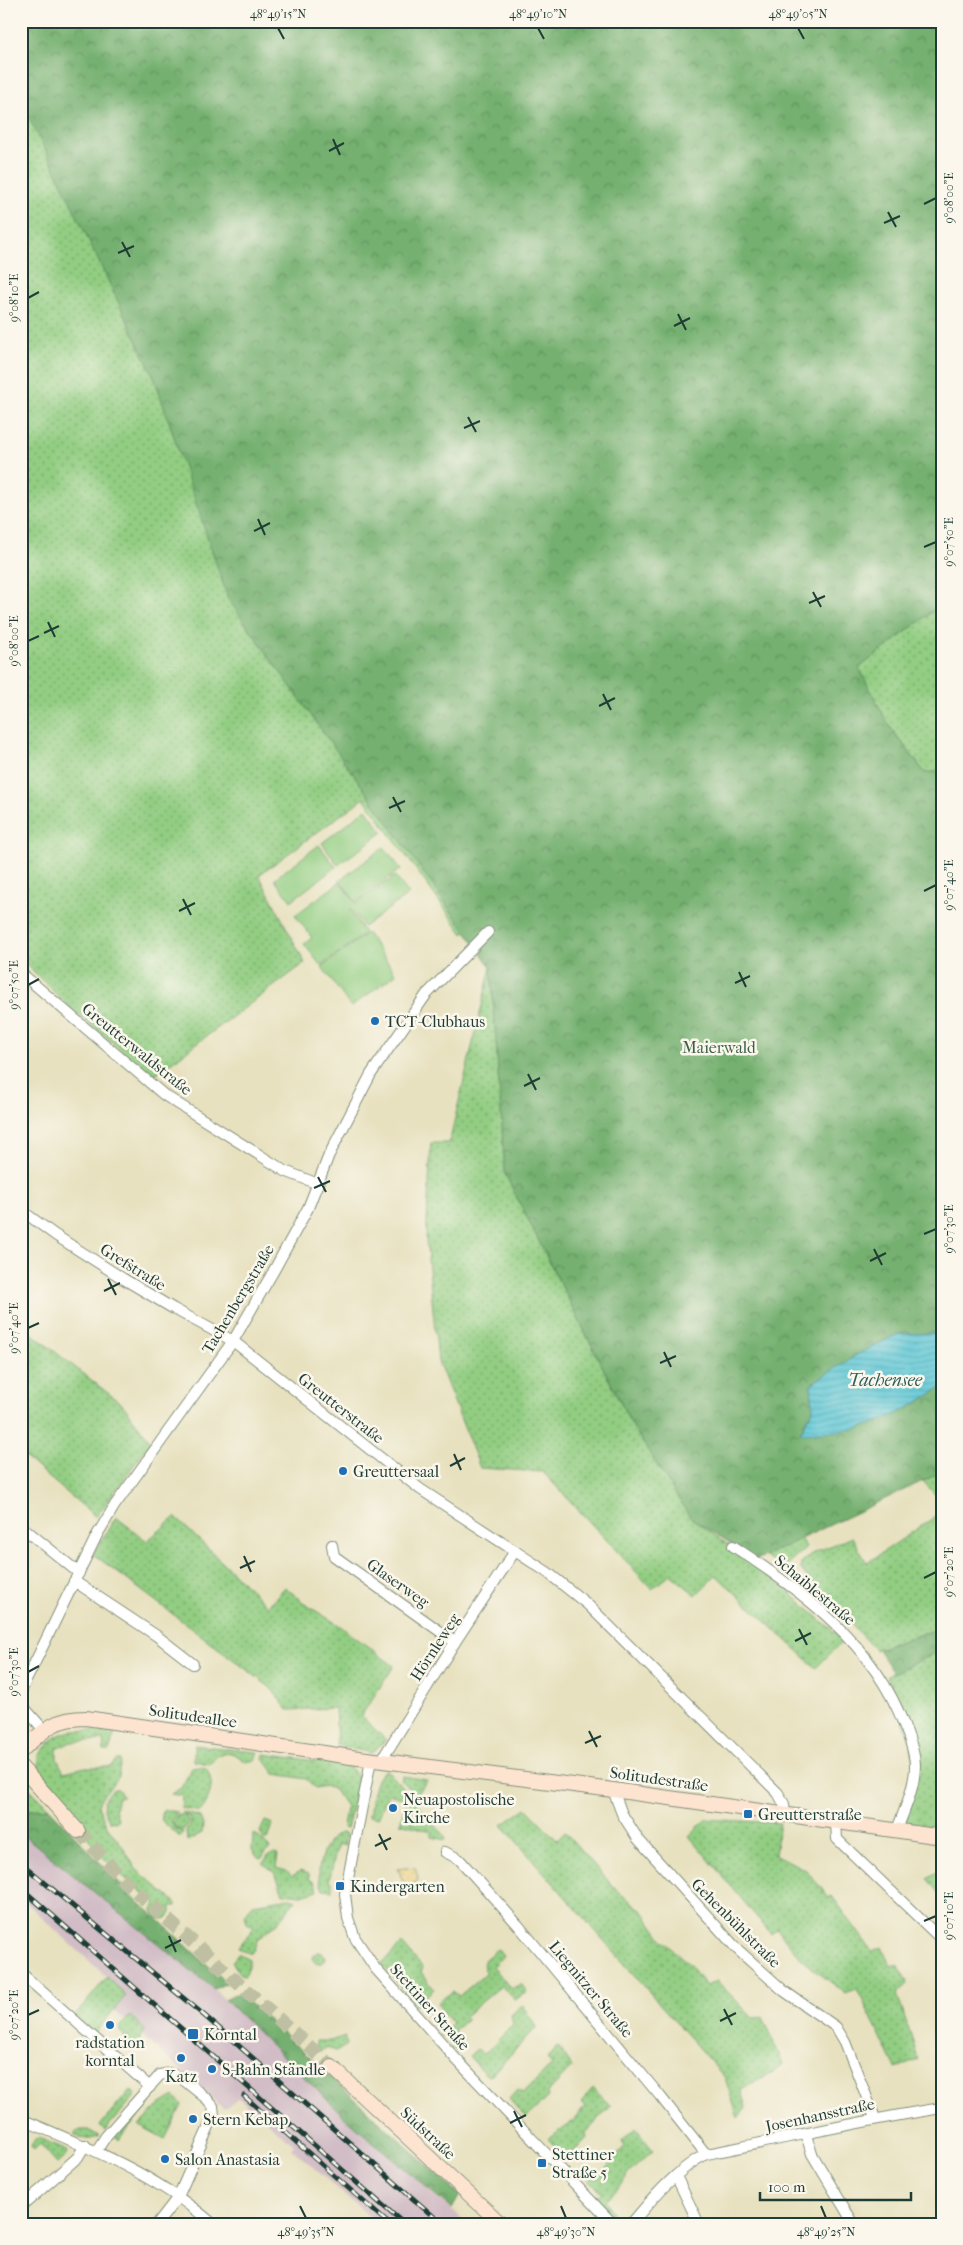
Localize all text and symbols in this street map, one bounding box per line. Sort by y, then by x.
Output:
text: 48°49'15"N [250,7,306,21]
text: 48°49'10"N [509,7,567,21]
text: 48°49'05"N [768,7,828,21]
text: 9°08'00"E [942,172,956,224]
text: 9°08'10"E [7,274,21,322]
text: 9°07'50"E [942,517,956,567]
text: 9°08'00"E [7,615,21,667]
text: 9°07'40"E [942,859,956,911]
text: 9°07'50"E [7,960,21,1010]
street label: Greutterwaldstraße [78,999,196,1099]
place label: TCT-Clubhaus [385,1012,485,1031]
marker: TCT-Clubhaus [369,1015,381,1027]
park label: Maierwald [682,1038,756,1057]
text: 9°07'30"E [942,1204,956,1254]
street label: Grefstraße [97,1239,169,1295]
street label: Tachenbergstraße [198,1241,278,1357]
text: 9°07'40"E [7,1302,21,1354]
street label: Greutterstraße [294,1369,388,1447]
water label: Tachensee [848,1370,923,1391]
place label: Greuttersaal [353,1462,440,1481]
marker: Greuttersaal [337,1465,349,1477]
text: 9°07'20"E [942,1547,956,1597]
street label: Schaiblestraße [771,1551,859,1629]
street label: Glaserweg [363,1555,433,1612]
street label: Hörnleweg [406,1609,464,1684]
text: 9°07'30"E [7,1647,21,1697]
street label: Solitudeallee [148,1700,238,1732]
street label: Solitudestraße [609,1763,709,1795]
place label: Neuapostolische Kirche [403,1790,515,1827]
marker: Neuapostolische Kirche [387,1802,399,1814]
place label: Greutterstraße [758,1805,862,1824]
marker: Greutterstraße [742,1808,754,1820]
street label: Gehenbühlstraße [687,1874,785,1972]
place label: Kindergarten [350,1877,445,1896]
marker: Kindergarten [334,1880,346,1892]
text: 9°07'10"E [942,1892,956,1940]
street label: Liegnitzer Straße [545,1937,637,2041]
street label: Stettiner Straße [386,1960,474,2054]
text: 9°07'20"E [7,1990,21,2040]
marker: radstation korntal [104,2019,116,2031]
place label: Korntal [204,2025,257,2044]
marker: Korntal [186,2027,200,2041]
place label: radstation korntal [75,2033,145,2070]
marker: Katz [175,2052,187,2064]
place label: S-Bahn Ständle [222,2060,326,2079]
marker: S-Bahn Ständle [206,2063,218,2075]
place label: Katz [165,2067,197,2086]
street label: Josenhansstraße [762,2094,876,2136]
street label: Südstraße [397,2103,460,2163]
place label: Stern Kebap [203,2110,288,2129]
marker: Stern Kebap [187,2113,199,2125]
place label: Stettiner Straße 5 [552,2145,614,2182]
place label: Salon Anastasia [175,2150,280,2169]
marker: Salon Anastasia [159,2153,171,2165]
marker: Stettiner Straße 5 [536,2157,548,2169]
scale bar [760,2170,912,2202]
text: 100 m [768,2178,806,2196]
text: 48°49'35"N [277,2225,335,2239]
text: 48°49'30"N [537,2225,595,2239]
text: 48°49'25"N [797,2225,855,2239]

